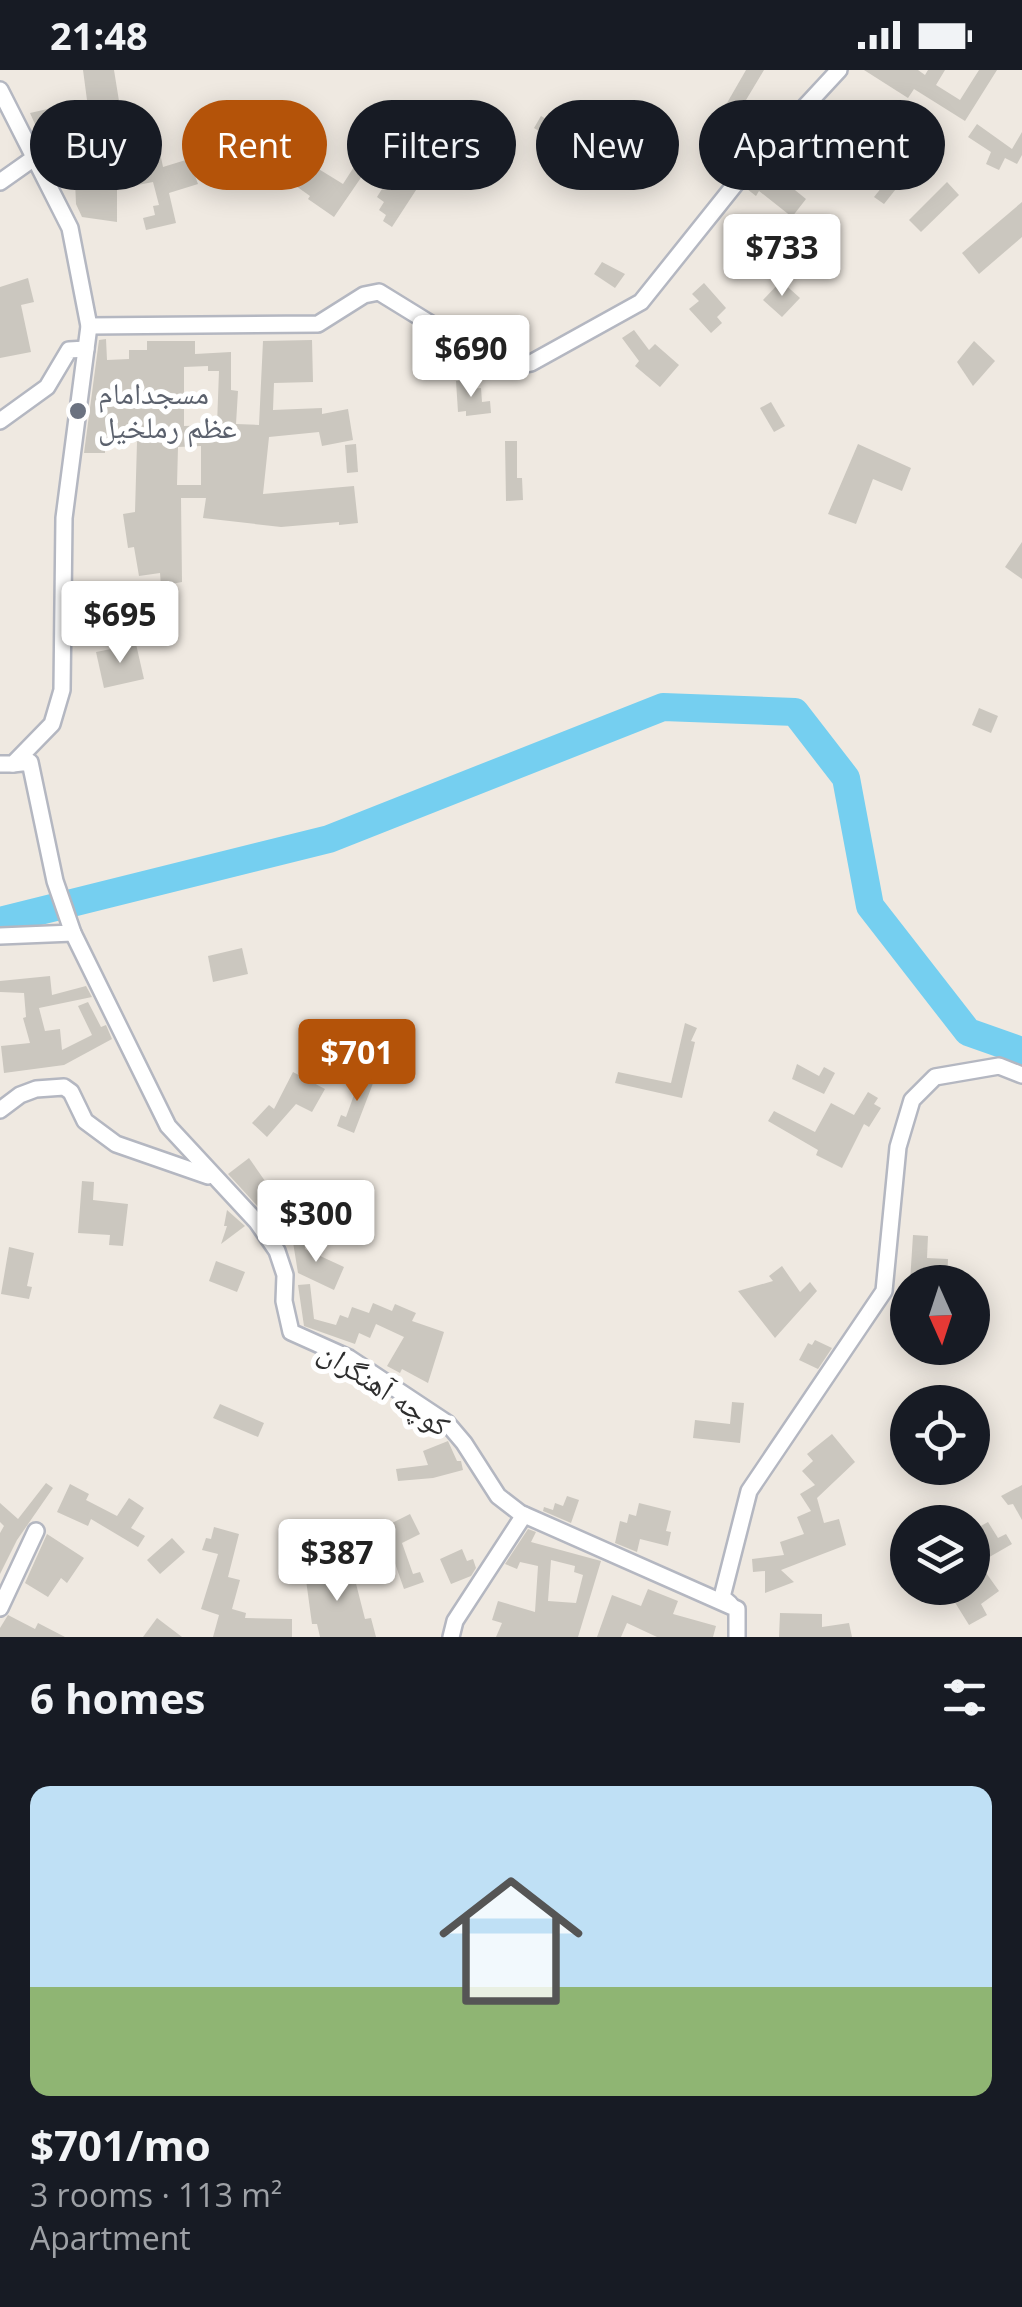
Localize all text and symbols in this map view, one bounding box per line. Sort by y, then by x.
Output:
text: 21:48 [50,9,148,61]
chip: Buy [30,100,162,190]
chip: Rent [182,100,327,190]
chip: Filters [347,100,516,190]
chip: New [536,100,679,190]
chip: Apartment [699,100,945,190]
pin: $733 [723,214,841,299]
text: $733 [745,225,819,268]
pin: $690 [412,315,530,400]
text: $690 [434,326,508,369]
place label: مسجدامام عظم رملخیل [98,372,237,448]
marker: مسجدامام عظم رملخیل [67,400,89,422]
pin: $695 [61,581,179,666]
text: $695 [83,592,157,635]
pin: $701 [298,1019,416,1104]
text: $701 [320,1030,394,1073]
pin: $300 [257,1180,375,1265]
text: $300 [279,1191,353,1234]
north arrow [890,1265,990,1365]
map controls [890,1265,990,1605]
street label: کوچه آهنگران [311,1330,458,1445]
button: locate [890,1385,990,1485]
button: layers [890,1505,990,1605]
pin: $387 [278,1519,396,1604]
text: $387 [300,1530,374,1573]
text: 6 homes [30,1669,205,1726]
icon: filters [937,1670,992,1725]
icon: home [421,1851,601,2031]
text: $701/mo [30,2116,211,2173]
text: 3 rooms · 113 m² [30,2173,282,2216]
text: Apartment [30,2216,191,2259]

